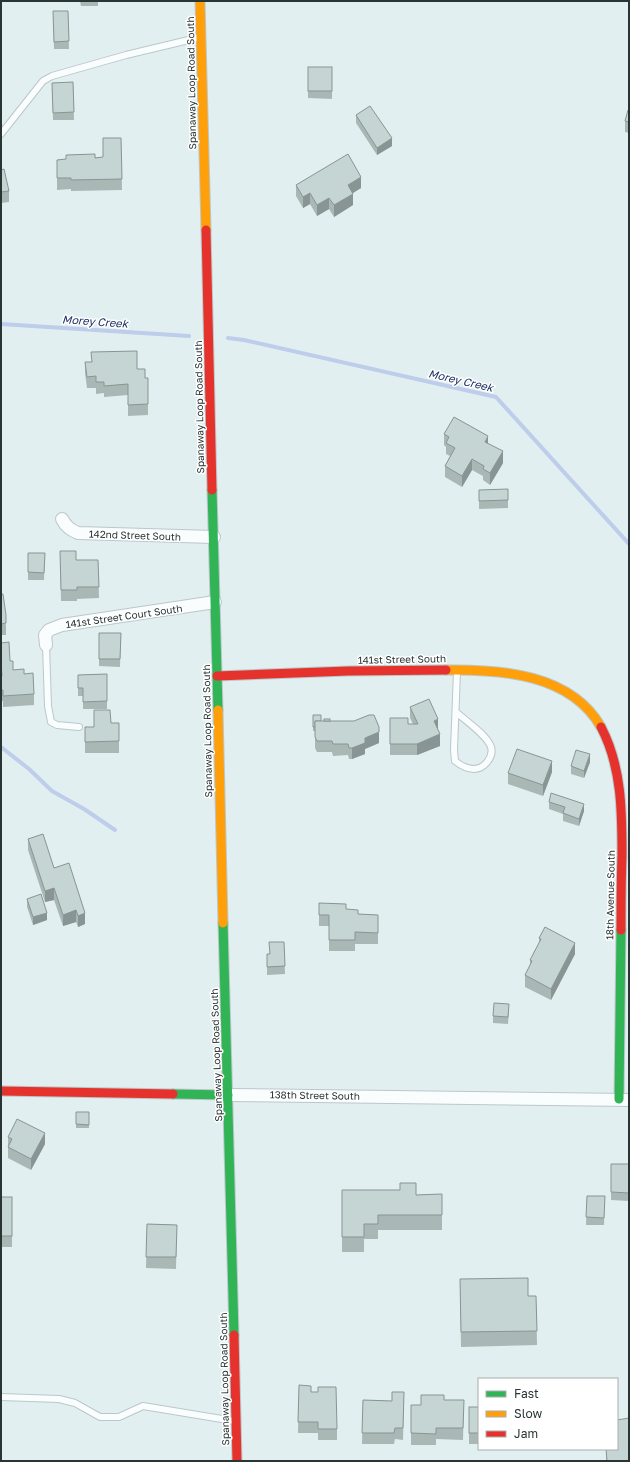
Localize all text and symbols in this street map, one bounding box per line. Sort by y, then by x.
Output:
street label: Spanaway Loop Road South [184,16,198,150]
water label: Morey Creek [62,312,130,331]
street label: Spanaway Loop Road South [192,340,206,474]
water label: Morey Creek [427,366,496,395]
street label: 142nd Street South [89,527,181,543]
street label: 141st Street Court South [65,602,183,630]
street label: 141st Street South [358,652,446,666]
street label: Spanaway Loop Road South [200,664,214,798]
street label: 18th Avenue South [603,850,617,940]
street label: Spanaway Loop Road South [208,988,224,1122]
street label: 138th Street South [270,1088,360,1102]
street label: Spanaway Loop Road South [217,1312,231,1446]
legend [478,1378,618,1450]
text: Fast [514,1386,539,1401]
text: Slow [514,1406,542,1421]
text: Jam [514,1426,538,1441]

